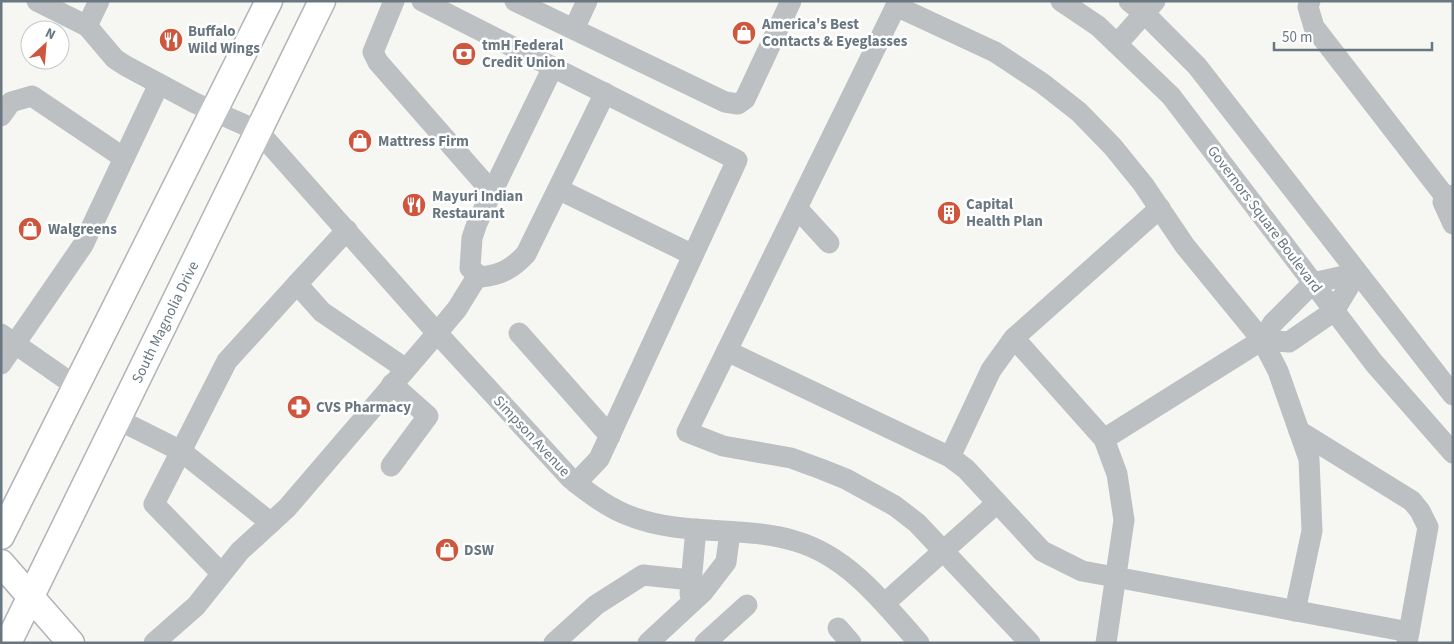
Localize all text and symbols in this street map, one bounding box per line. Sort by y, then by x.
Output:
place label: America's Best Contacts & Eyeglasses [761,14,908,52]
north arrow [20,20,70,70]
shop icon: America's Best Contacts & Eyeglasses [731,20,757,46]
scale bar [1274,20,1432,52]
place label: Buffalo Wild Wings [188,21,260,59]
text: N [42,23,59,45]
restaurant icon: Buffalo Wild Wings [158,27,184,53]
text: 50 m [1282,27,1312,48]
place label: tmH Federal Credit Union [482,35,565,73]
bank icon: tmH Federal Credit Union [451,41,477,67]
shop icon: Mattress Firm [347,128,373,154]
place label: Mattress Firm [378,131,469,152]
street label: Governors Square Boulevard [1202,141,1327,297]
place label: Mayuri Indian Restaurant [432,186,523,224]
restaurant icon: Mayuri Indian Restaurant [401,192,427,218]
place label: Capital Health Plan [966,194,1043,232]
building icon: Capital Health Plan [936,200,962,226]
shop icon: Walgreens [17,216,43,242]
place label: Walgreens [48,219,117,240]
street label: South Magnolia Drive [127,258,204,387]
street label: Simpson Avenue [488,391,575,482]
pharmacy icon: CVS Pharmacy [286,394,312,420]
place label: CVS Pharmacy [316,397,411,418]
shop icon: DSW [434,537,460,563]
place label: DSW [464,540,494,561]

